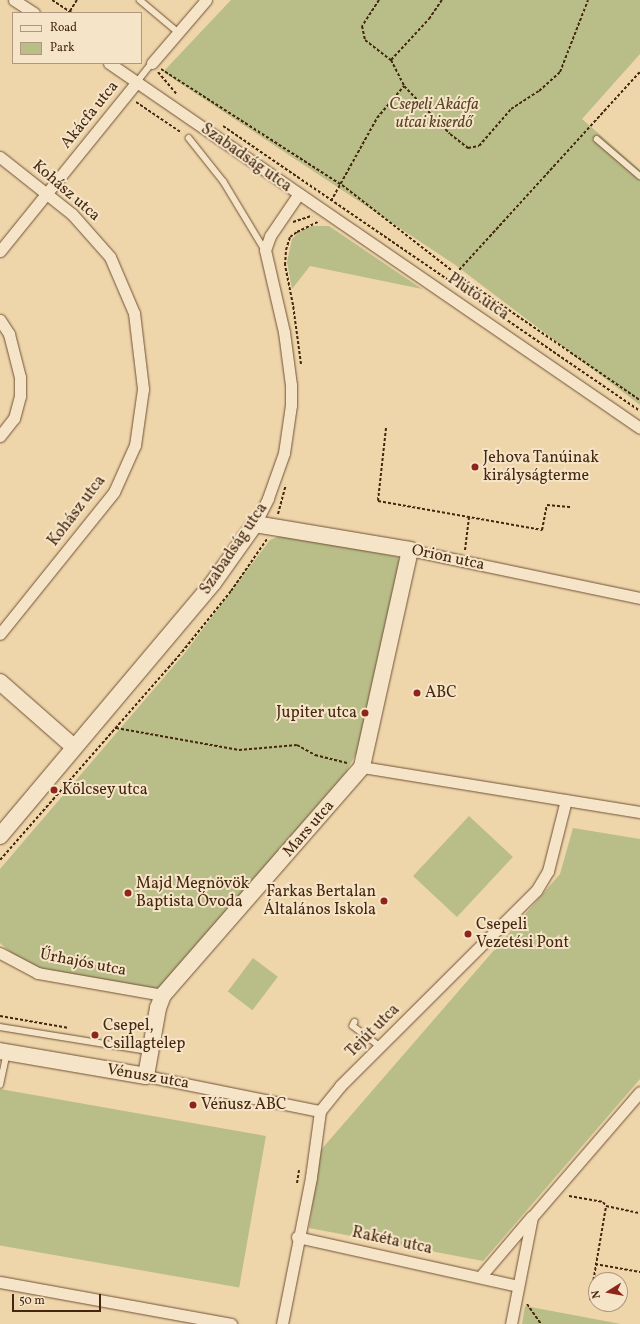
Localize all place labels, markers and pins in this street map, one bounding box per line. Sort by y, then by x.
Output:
place label: Jehova Tanúinak királyságterme [483,448,599,486]
marker: Jehova Tanúinak királyságterme [470,462,480,472]
place label: ABC [425,683,457,703]
marker: ABC [412,688,422,698]
place label: Jupiter utca [276,703,357,723]
marker: Jupiter utca [360,708,370,718]
place label: Kölcsey utca [62,780,148,800]
marker: Kölcsey utca [49,785,59,795]
place label: Majd Megnövök Baptista Óvoda [136,874,249,912]
place label: Farkas Bertalan Általános Iskola [263,882,376,920]
marker: Majd Megnövök Baptista Óvoda [123,888,133,898]
marker: Farkas Bertalan Általános Iskola [379,896,389,906]
place label: Csepeli Vezetési Pont [476,915,569,953]
marker: Csepeli Vezetési Pont [463,929,473,939]
place label: Csepel, Csillagtelep [103,1016,185,1054]
marker: Csepel, Csillagtelep [90,1030,100,1040]
place label: Vénusz ABC [201,1095,286,1115]
marker: Vénusz ABC [188,1100,198,1110]

